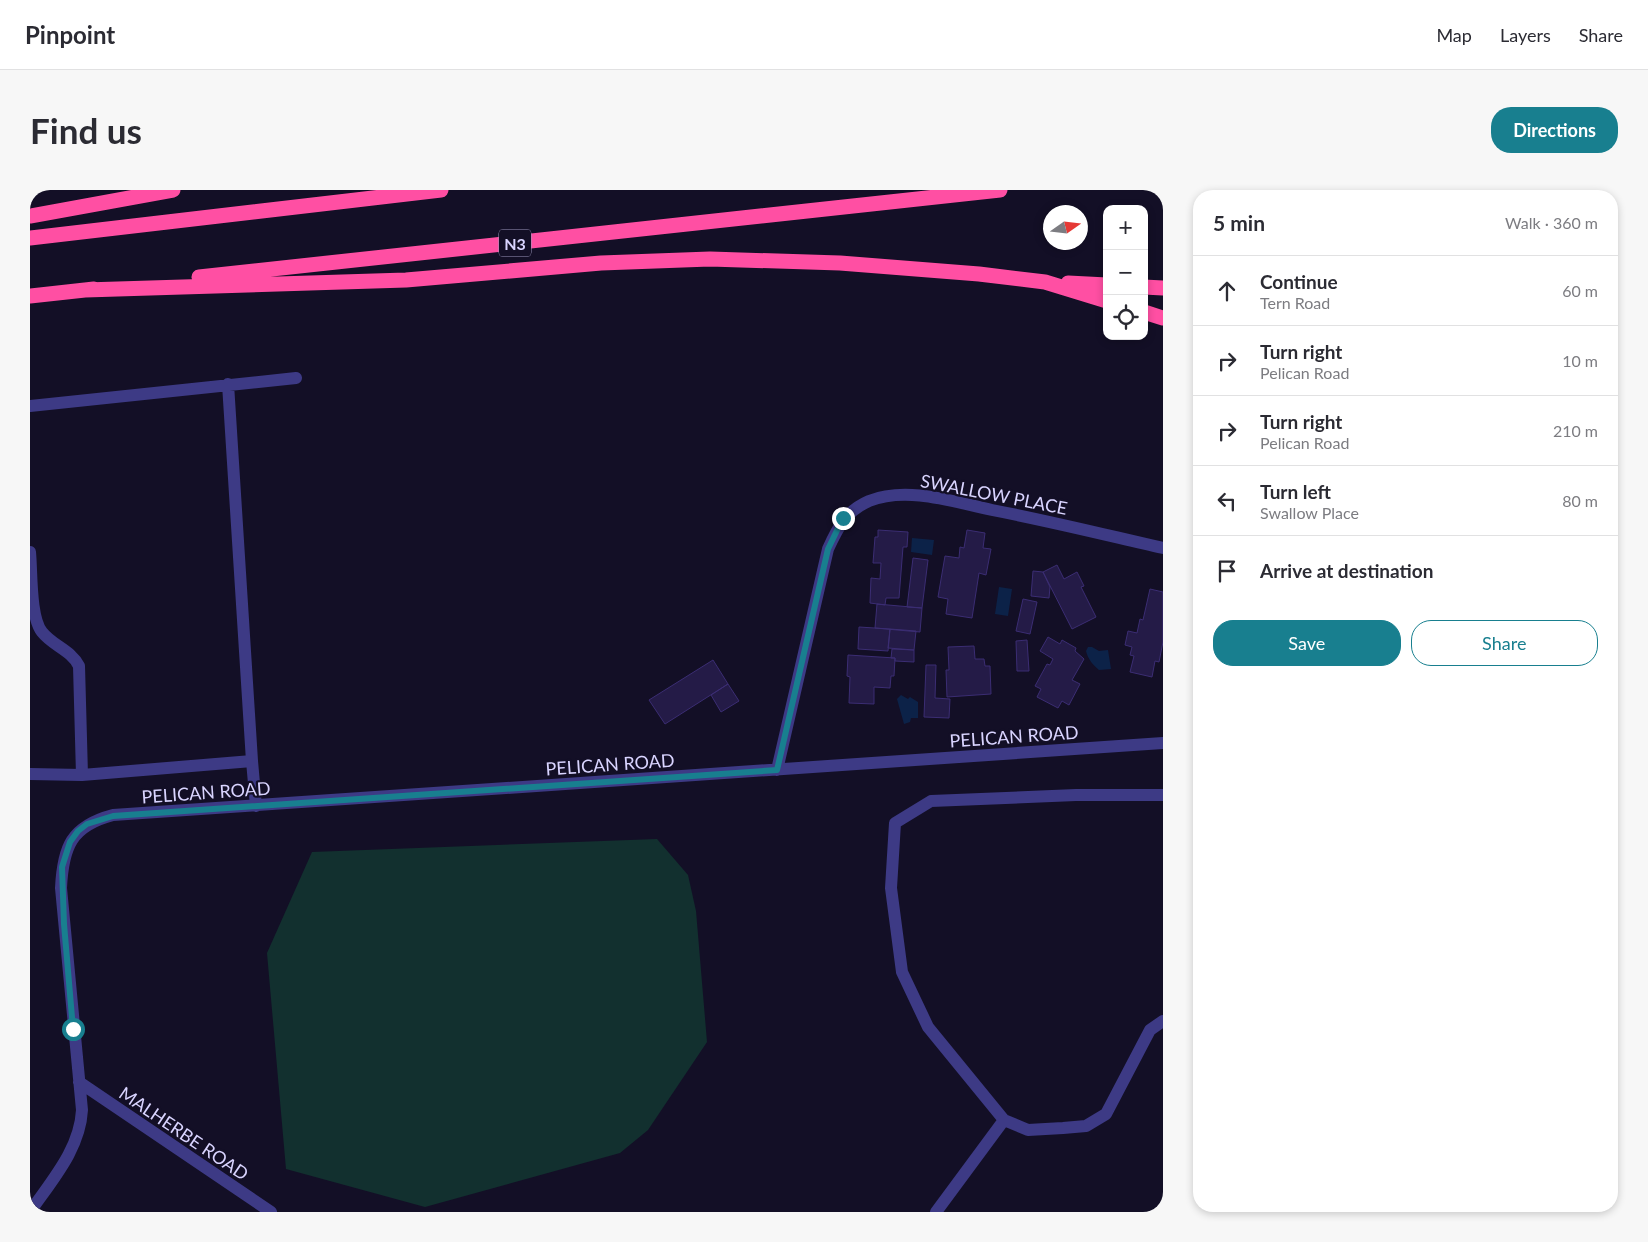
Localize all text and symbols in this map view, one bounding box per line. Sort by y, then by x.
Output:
text: Pinpoint [25,20,115,49]
text: Map [1436,24,1472,46]
text: Layers [1500,24,1551,46]
text: Share [1579,24,1623,46]
button: Directions [1491,107,1618,153]
text: Find us [30,109,142,151]
north arrow [1043,205,1088,250]
map controls [1103,205,1148,340]
button: + [1103,205,1148,250]
text: 5 min [1213,210,1265,235]
text: Walk · 360 m [1505,213,1598,232]
road number: N3 [499,230,531,256]
button: − [1103,250,1148,295]
text: Continue [1260,270,1338,293]
icon: ahead [1213,277,1241,305]
text: 60 m [1562,281,1598,300]
text: Tern Road [1260,293,1330,312]
button: locate [1103,295,1148,340]
text: Turn right [1260,340,1342,363]
icon: right [1213,347,1241,375]
text: 10 m [1562,351,1598,370]
text: Pelican Road [1260,363,1349,382]
text: Turn right [1260,410,1342,433]
icon: right [1213,417,1241,445]
text: 210 m [1553,421,1598,440]
text: Pelican Road [1260,433,1349,452]
street label: SWALLOW PLACE [919,469,1069,519]
text: Turn left [1260,480,1331,503]
icon: left [1213,487,1241,515]
text: 80 m [1562,491,1598,510]
text: Swallow Place [1260,503,1359,522]
route end [832,507,855,530]
icon: arrive [1213,557,1241,585]
text: Arrive at destination [1260,559,1433,582]
button: Save [1213,620,1401,666]
button: Share [1411,620,1598,666]
street label: PELICAN ROAD [949,721,1079,751]
street label: PELICAN ROAD [545,749,675,779]
street label: PELICAN ROAD [141,777,271,807]
route start [62,1018,85,1041]
street label: MALHERBE ROAD [115,1082,253,1184]

